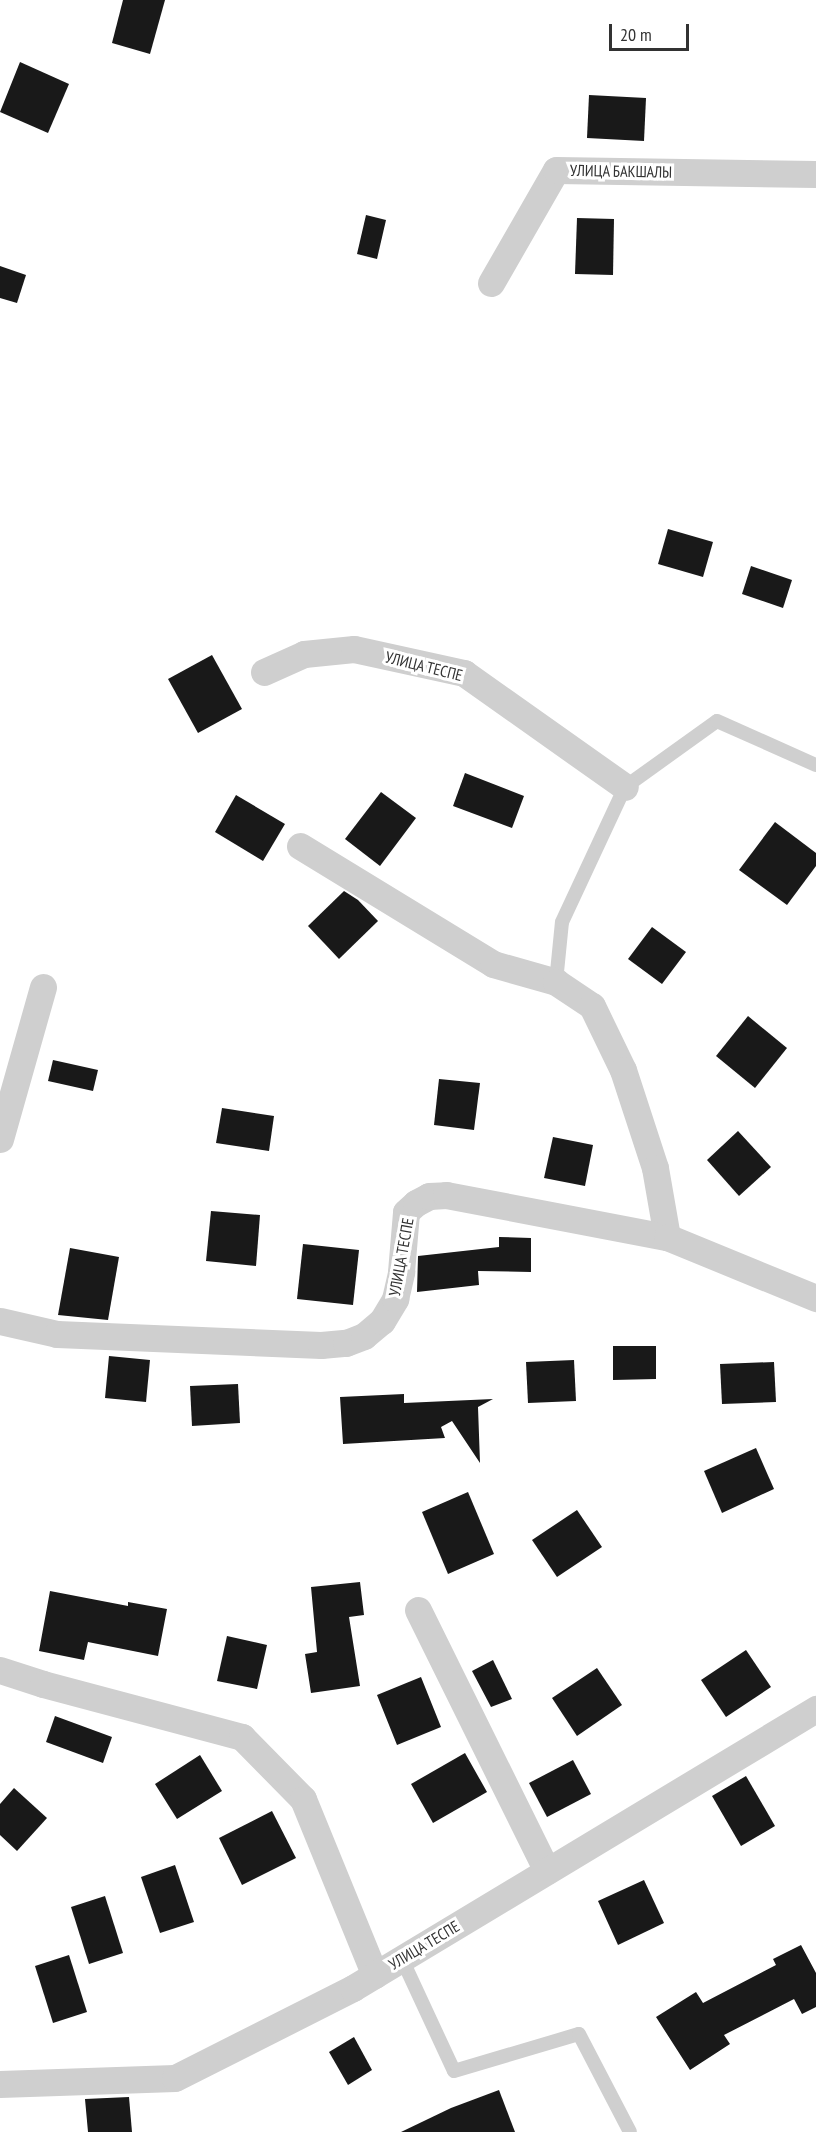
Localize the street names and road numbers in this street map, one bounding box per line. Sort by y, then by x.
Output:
street label: УЛИЦА БАКШАЛЫ [569,161,673,181]
street label: УЛИЦА ТЕСПЕ [383,647,465,685]
street label: УЛИЦА ТЕСПЕ [385,1216,417,1298]
street label: УЛИЦА ТЕСПЕ [385,1916,463,1974]

